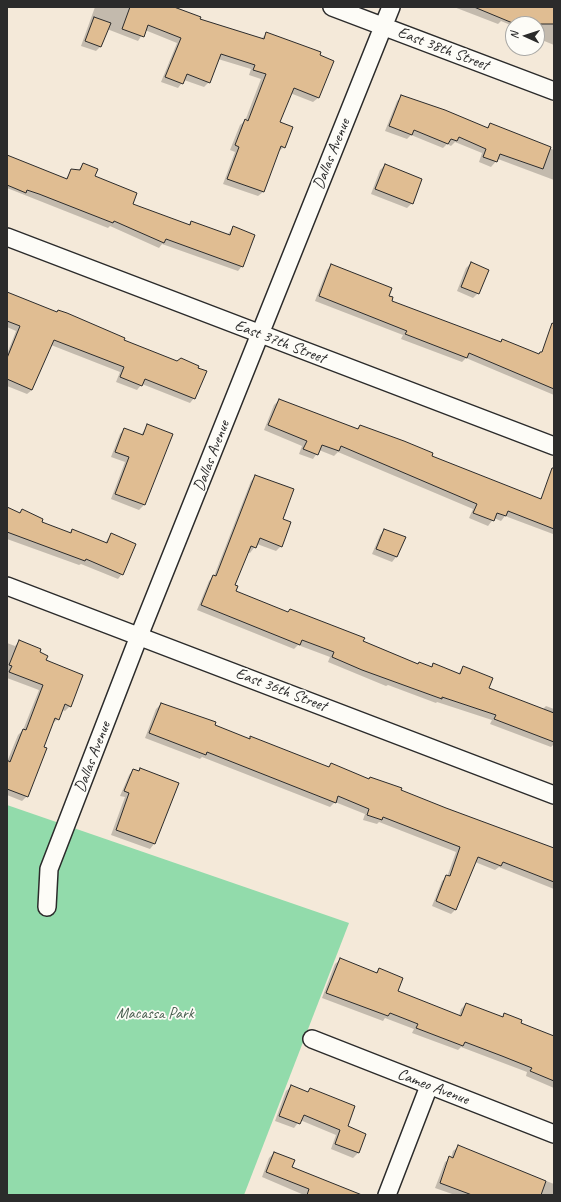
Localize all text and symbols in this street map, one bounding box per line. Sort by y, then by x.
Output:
north arrow [505,16,545,56]
street label: East 38th Street [395,23,491,75]
text: N [507,32,521,39]
street label: Dallas Avenue [309,116,355,192]
street label: East 37th Street [232,316,328,368]
street label: Dallas Avenue [190,418,234,494]
street label: East 36th Street [233,664,329,716]
street label: Dallas Avenue [71,719,115,795]
park label: Macassa Park [116,1004,194,1024]
street label: Cameo Avenue [395,1065,471,1109]

